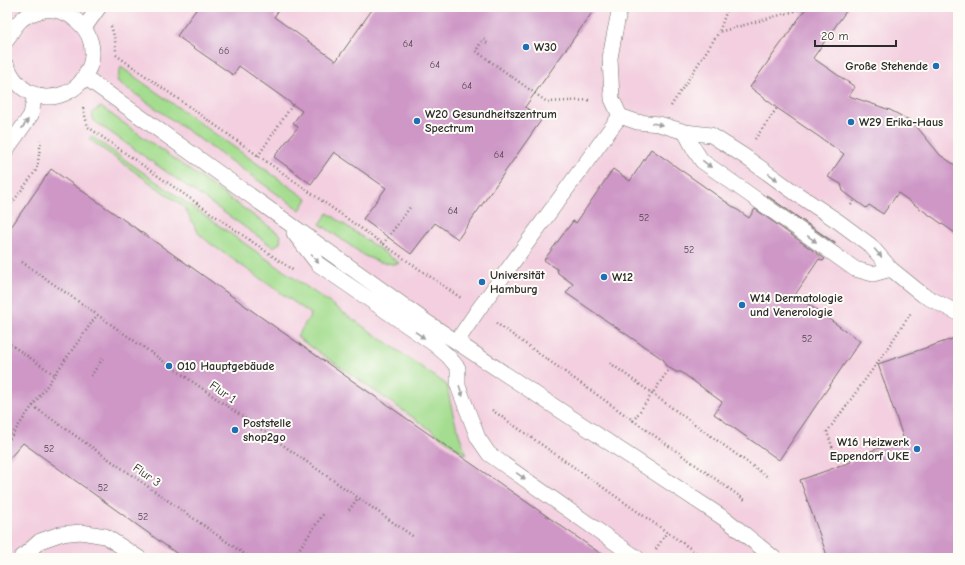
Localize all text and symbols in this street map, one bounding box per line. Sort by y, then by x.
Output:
scale bar [815,22,896,48]
text: 20 m [821,29,849,43]
house number: 64 [403,38,413,50]
place label: W30 [534,40,557,54]
marker: W30 [521,42,531,52]
house number: 66 [219,45,229,57]
house number: 64 [430,59,440,71]
place label: Große Stehende [845,59,928,73]
marker: Große Stehende [931,61,941,71]
house number: 64 [462,80,472,92]
place label: W20 Gesundheitszentrum Spectrum [425,107,557,135]
place label: W29 Erika-Haus [859,115,943,129]
marker: W20 Gesundheitszentrum Spectrum [412,116,422,126]
marker: W29 Erika-Haus [846,117,856,127]
one-way arrow [21,118,29,129]
one-way arrow [651,122,663,128]
house number: 64 [494,149,504,161]
one-way arrow [701,159,712,168]
one-way arrow [768,173,778,181]
house number: 64 [448,205,458,217]
house number: 52 [639,212,649,224]
one-way arrow [807,235,818,243]
house number: 52 [684,244,694,256]
one-way arrow [873,248,882,259]
one-way arrow [310,254,319,265]
place label: Universität Hamburg [490,268,546,296]
place label: W12 [612,270,633,284]
marker: W12 [599,272,609,282]
marker: Universität Hamburg [477,277,487,287]
place label: W14 Dermatologie und Venerologie [750,291,843,319]
marker: W14 Dermatologie und Venerologie [737,300,747,310]
one-way arrow [415,331,425,339]
house number: 52 [802,333,812,345]
place label: O10 Hauptgebäude [177,359,275,373]
marker: O10 Hauptgebäude [164,361,174,371]
street label: Flur 1 [207,378,239,406]
one-way arrow [458,386,464,398]
place label: Poststelle shop2go [243,416,291,444]
marker: Poststelle shop2go [230,425,240,435]
place label: W16 Heizwerk Eppendorf UKE [830,435,909,463]
house number: 52 [44,443,54,455]
marker: W16 Heizwerk Eppendorf UKE [912,444,922,454]
street label: Flur 3 [130,461,164,489]
one-way arrow [516,472,526,480]
house number: 52 [98,482,108,494]
house number: 52 [138,511,148,523]

